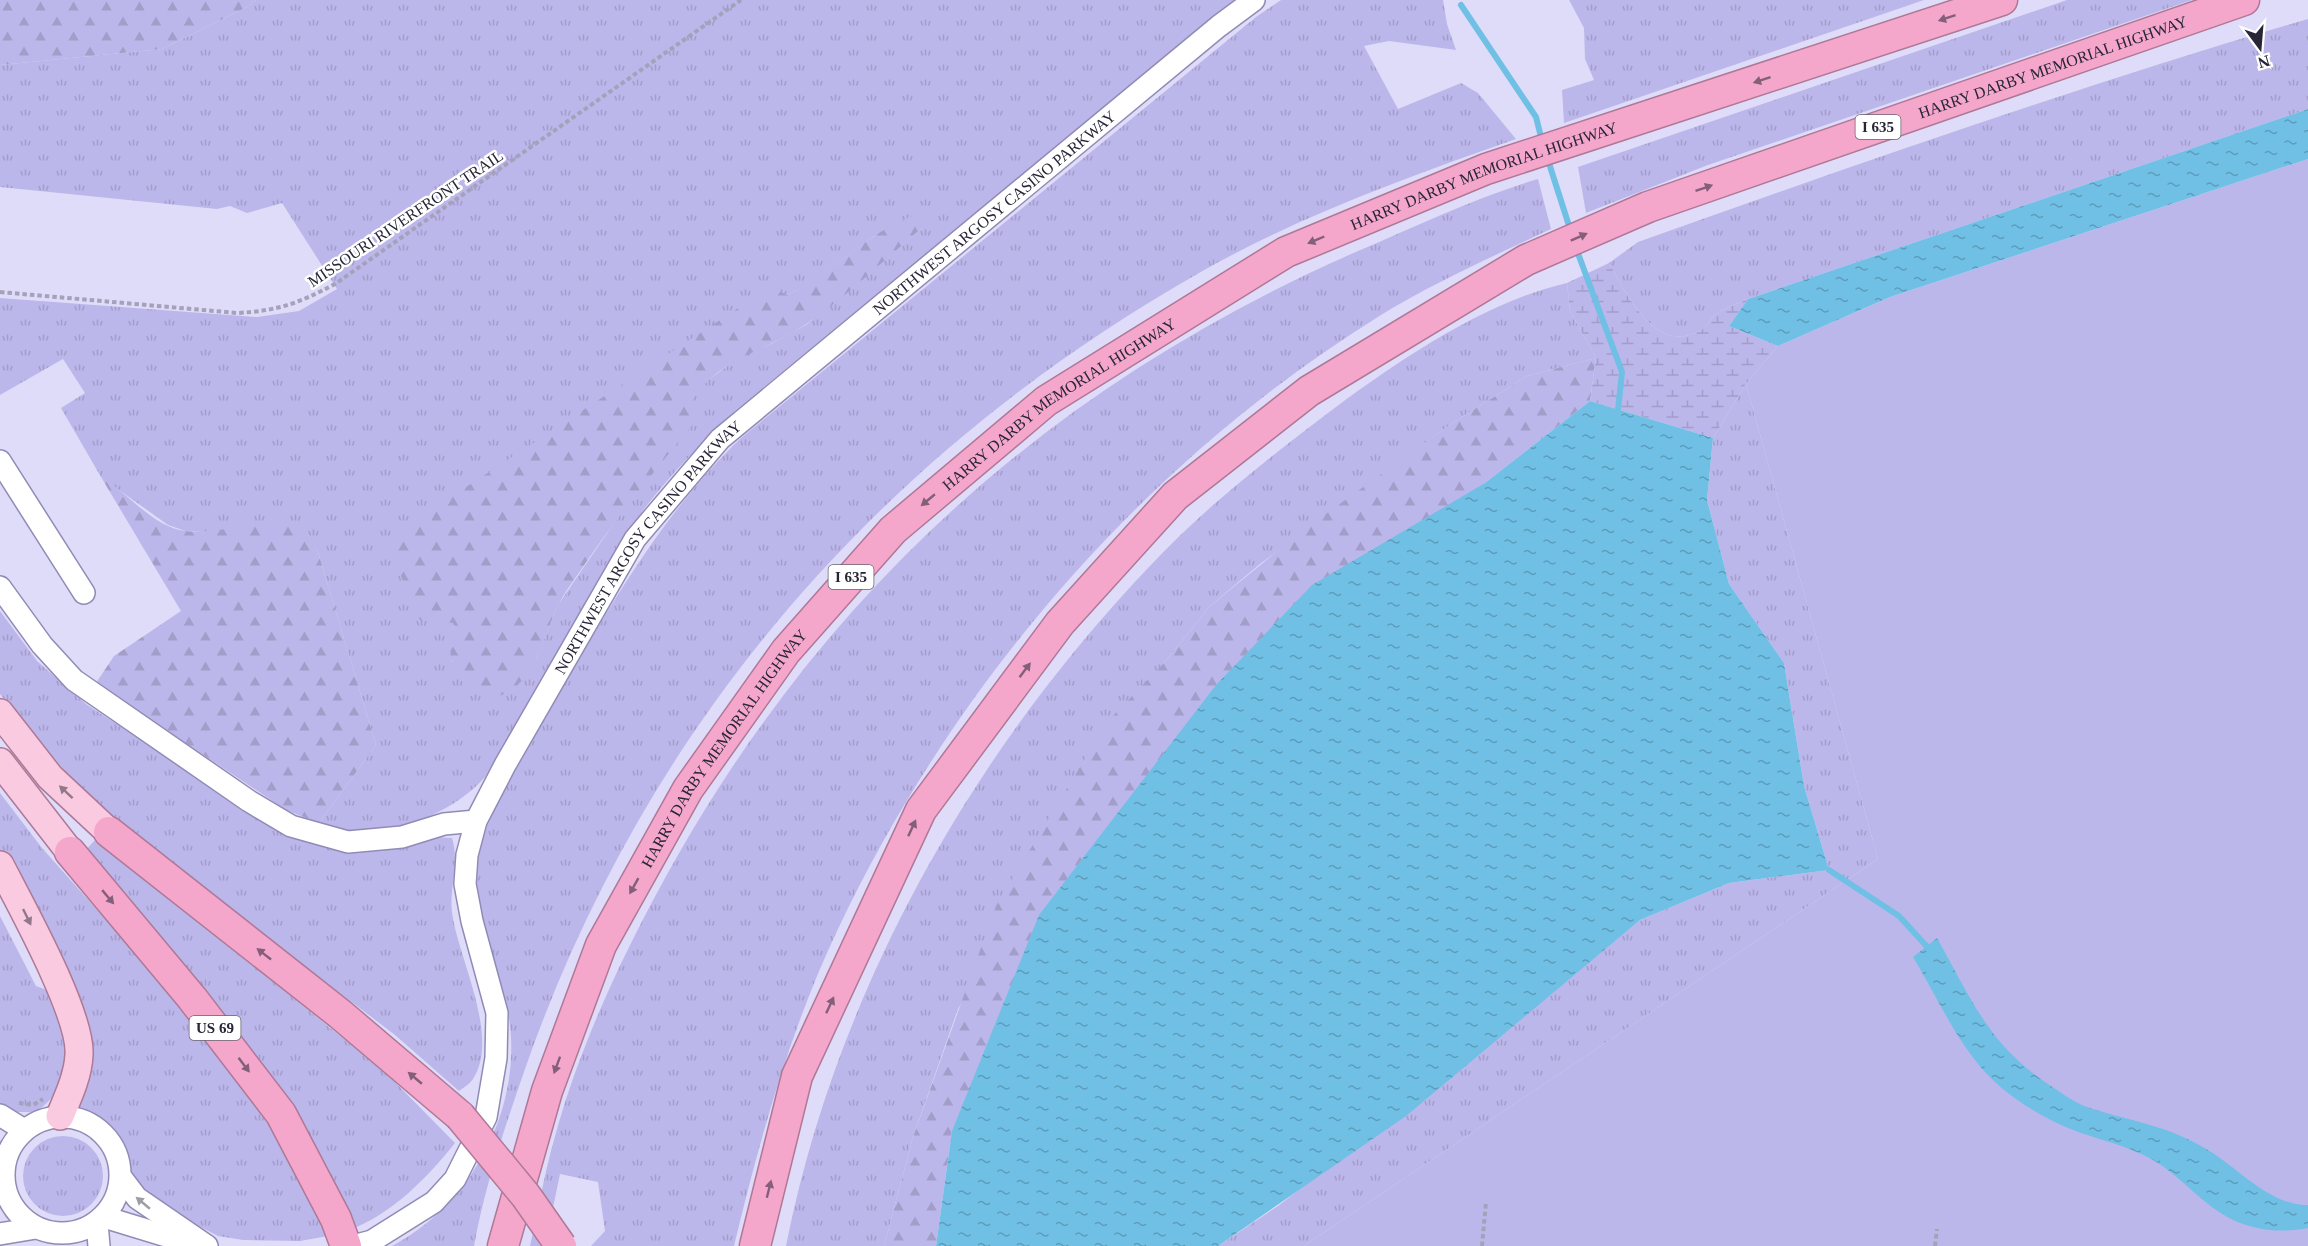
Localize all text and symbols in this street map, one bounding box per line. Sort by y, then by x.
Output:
street label: HARRY DARBY MEMORIAL HIGHWAY [1916,12,2190,121]
one-way arrow [1938,14,1956,24]
north arrow [2230,18,2290,78]
text: N [2256,52,2272,72]
one-way arrow [1753,76,1771,85]
street label: NORTHWEST ARGOSY CASINO PARKWAY [870,107,1119,318]
road number: I 635 [1856,115,1900,139]
street label: HARRY DARBY MEMORIAL HIGHWAY [1348,118,1620,233]
street label: MISSOURI RIVERFRONT TRAIL [305,147,506,290]
one-way arrow [1695,182,1713,192]
one-way arrow [1571,232,1589,242]
one-way arrow [1306,235,1324,245]
street label: HARRY DARBY MEMORIAL HIGHWAY [939,315,1179,494]
street label: NORTHWEST ARGOSY CASINO PARKWAY [551,417,745,677]
one-way arrow [920,493,936,506]
road number: I 635 [828,565,874,589]
street label: HARRY DARBY MEMORIAL HIGHWAY [638,626,810,870]
one-way arrow [1019,662,1031,677]
one-way arrow [59,785,73,799]
one-way arrow [908,820,917,837]
one-way arrow [629,878,639,895]
one-way arrow [101,889,114,904]
one-way arrow [22,908,31,925]
one-way arrow [256,948,272,961]
one-way arrow [825,995,835,1013]
road number: US 69 [190,1016,240,1040]
one-way arrow [551,1056,561,1074]
one-way arrow [237,1057,249,1072]
one-way arrow [408,1072,423,1085]
one-way arrow [764,1180,774,1198]
one-way arrow [136,1197,151,1210]

